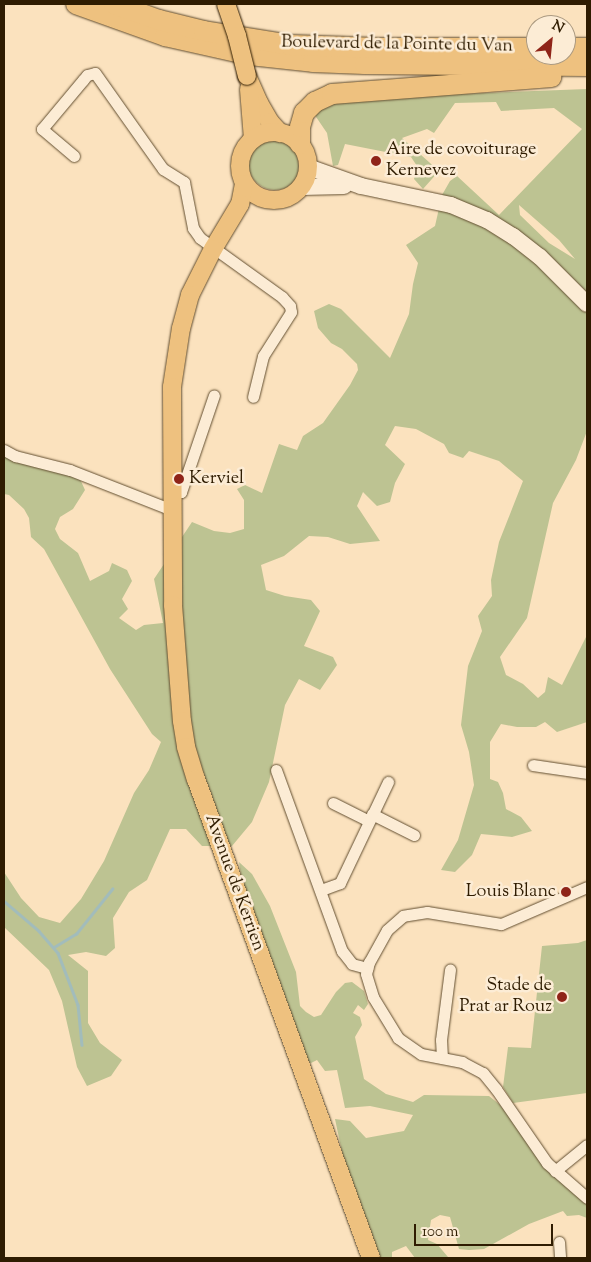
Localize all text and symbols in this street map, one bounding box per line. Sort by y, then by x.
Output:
north arrow [526,15,576,65]
text: N [548,16,567,39]
street label: Boulevard de la Pointe du Van [281,32,513,58]
place label: Aire de covoiturage Kernevez [386,140,536,182]
marker: Aire de covoiturage Kernevez [370,155,382,167]
place label: Kerviel [189,468,244,490]
marker: Kerviel [173,473,185,485]
street label: Avenue de Kerrien [199,811,269,955]
place label: Louis Blanc [466,881,556,903]
marker: Louis Blanc [560,886,572,898]
place label: Stade de Prat ar Rouz [459,976,552,1019]
marker: Stade de Prat ar Rouz [556,991,568,1003]
scale bar [416,1214,555,1246]
text: 100 m [422,1222,458,1243]

